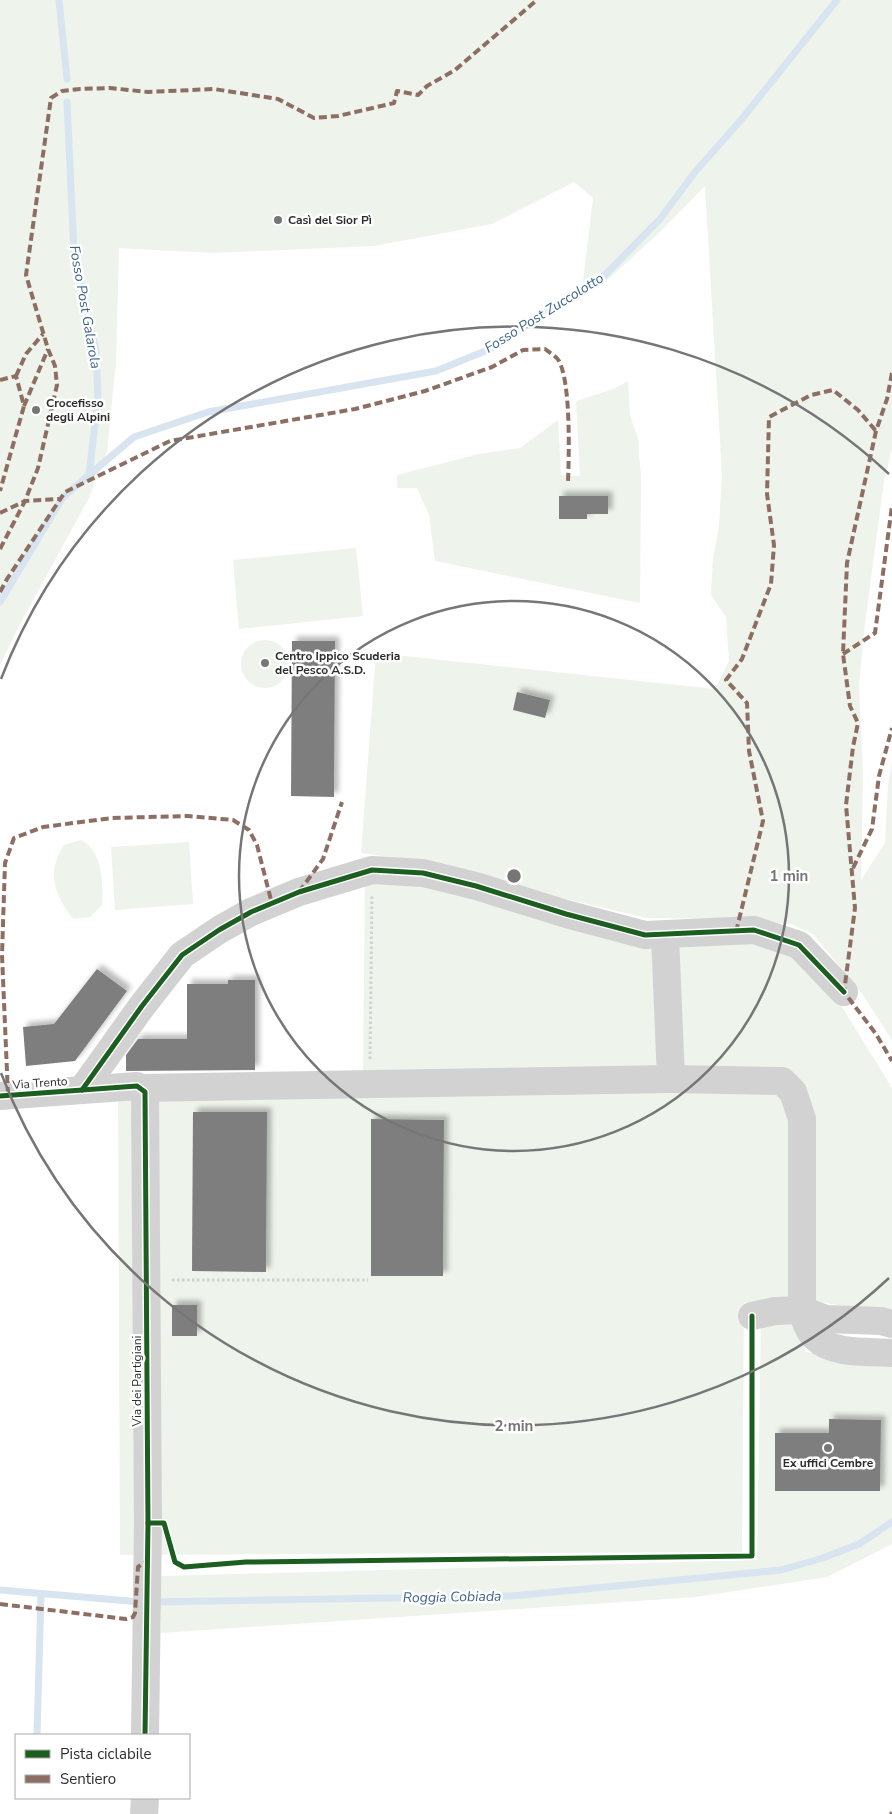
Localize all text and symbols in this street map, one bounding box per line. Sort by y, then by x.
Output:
place label: Casì del Sior Pì [288,212,372,228]
marker: Casì del Sior Pì [272,214,284,226]
water label: Fosso Post Galarola [65,244,105,370]
water label: Fosso Post Zuccolotto [481,269,607,357]
place label: Crocefisso degli Alpini [46,395,110,425]
marker: Crocefisso degli Alpini [30,404,42,416]
place label: Centro Ippico Scuderia del Pesco A.S.D. [275,648,400,678]
marker: Centro Ippico Scuderia del Pesco A.S.D. [259,657,271,669]
text: 1 min [770,866,808,886]
centre of rings [505,867,523,885]
street label: Via Trento [11,1073,68,1093]
street label: Via dei Partigiani [129,1336,145,1427]
text: 2 min [495,1416,533,1436]
marker: Ex uffici Cembre [822,1442,834,1454]
place label: Ex uffici Cembre [783,1455,874,1471]
water label: Roggia Cobiada [402,1587,502,1607]
legend [15,1734,190,1799]
text: Pista ciclabile [60,1744,152,1764]
text: Sentiero [60,1769,116,1789]

